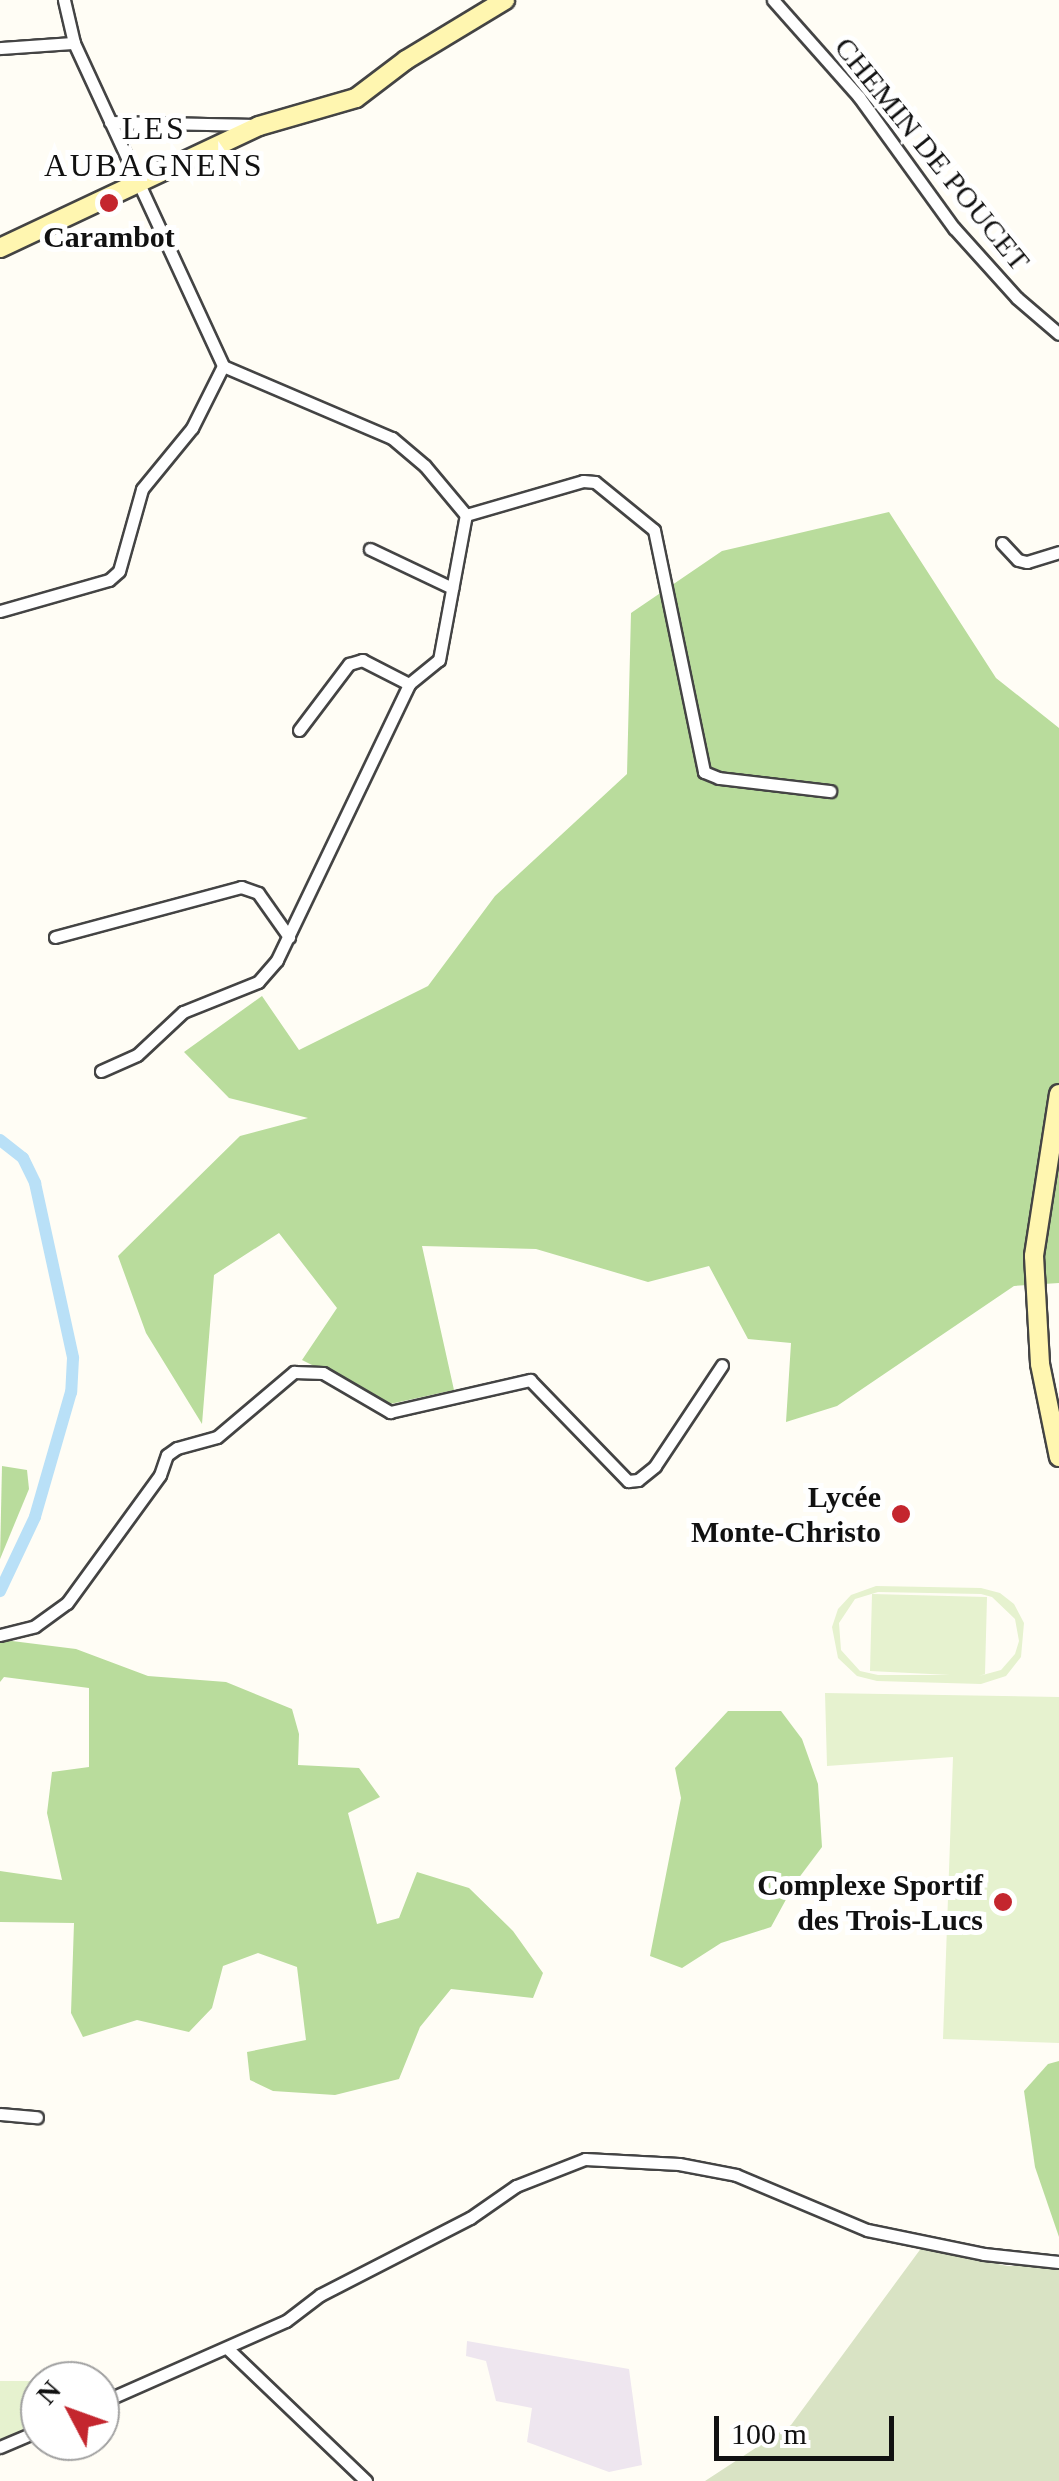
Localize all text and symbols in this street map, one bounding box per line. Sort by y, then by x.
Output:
street label: CHEMIN DE POUCET [827,30,1037,278]
district label: LES AUBAGNENS [44,110,264,185]
marker: Carambot [98,192,120,214]
place label: Carambot [43,219,175,255]
place label: Lycée Monte-Christo [691,1479,881,1550]
marker: Lycée Monte-Christo [890,1503,912,1525]
place label: Complexe Sportif des Trois-Lucs [757,1867,983,1938]
marker: Complexe Sportif des Trois-Lucs [992,1891,1014,1913]
north arrow [20,2361,120,2461]
text: N [30,2375,67,2410]
scale bar [719,2396,899,2458]
text: 100 m [731,2417,807,2450]

